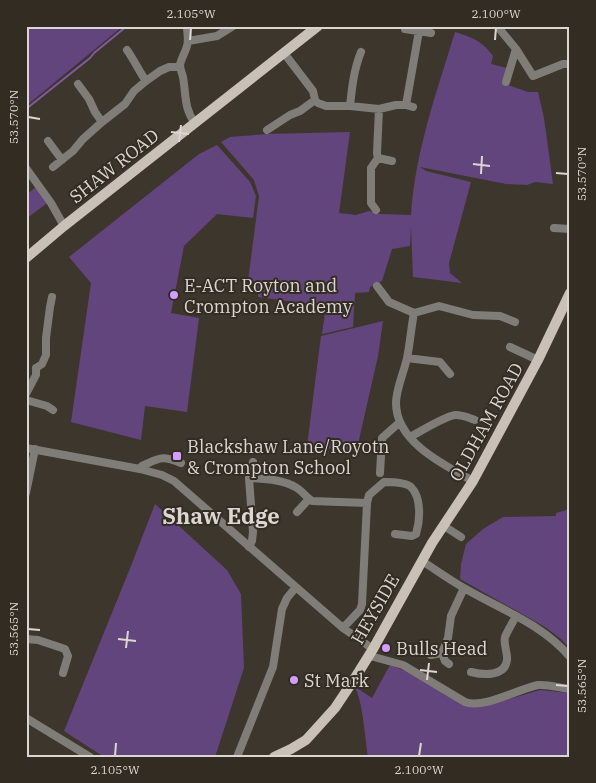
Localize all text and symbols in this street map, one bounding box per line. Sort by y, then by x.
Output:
text: 2.105°W [166,6,216,21]
text: 2.100°W [471,6,521,21]
text: 53.570°N [6,90,21,144]
street label: SHAW ROAD [65,124,163,208]
text: 53.570°N [574,147,589,201]
place label: E-ACT Royton and Crompton Academy [184,274,353,318]
marker: E-ACT Royton and Crompton Academy [168,289,180,301]
street label: OLDHAM ROAD [444,359,528,485]
place label: Blackshaw Lane/Royotn & Crompton School [187,435,390,479]
marker: Blackshaw Lane/Royotn & Crompton School [171,450,183,462]
district label: Shaw Edge [162,501,280,530]
street label: HEYSIDE [346,570,404,648]
text: 53.565°N [6,602,21,656]
place label: Bulls Head [396,637,488,660]
marker: Bulls Head [380,642,392,654]
text: 53.565°N [574,659,589,713]
place label: St Mark [304,669,370,692]
marker: St Mark [288,674,300,686]
text: 2.105°W [90,762,140,777]
text: 2.100°W [394,762,444,777]

